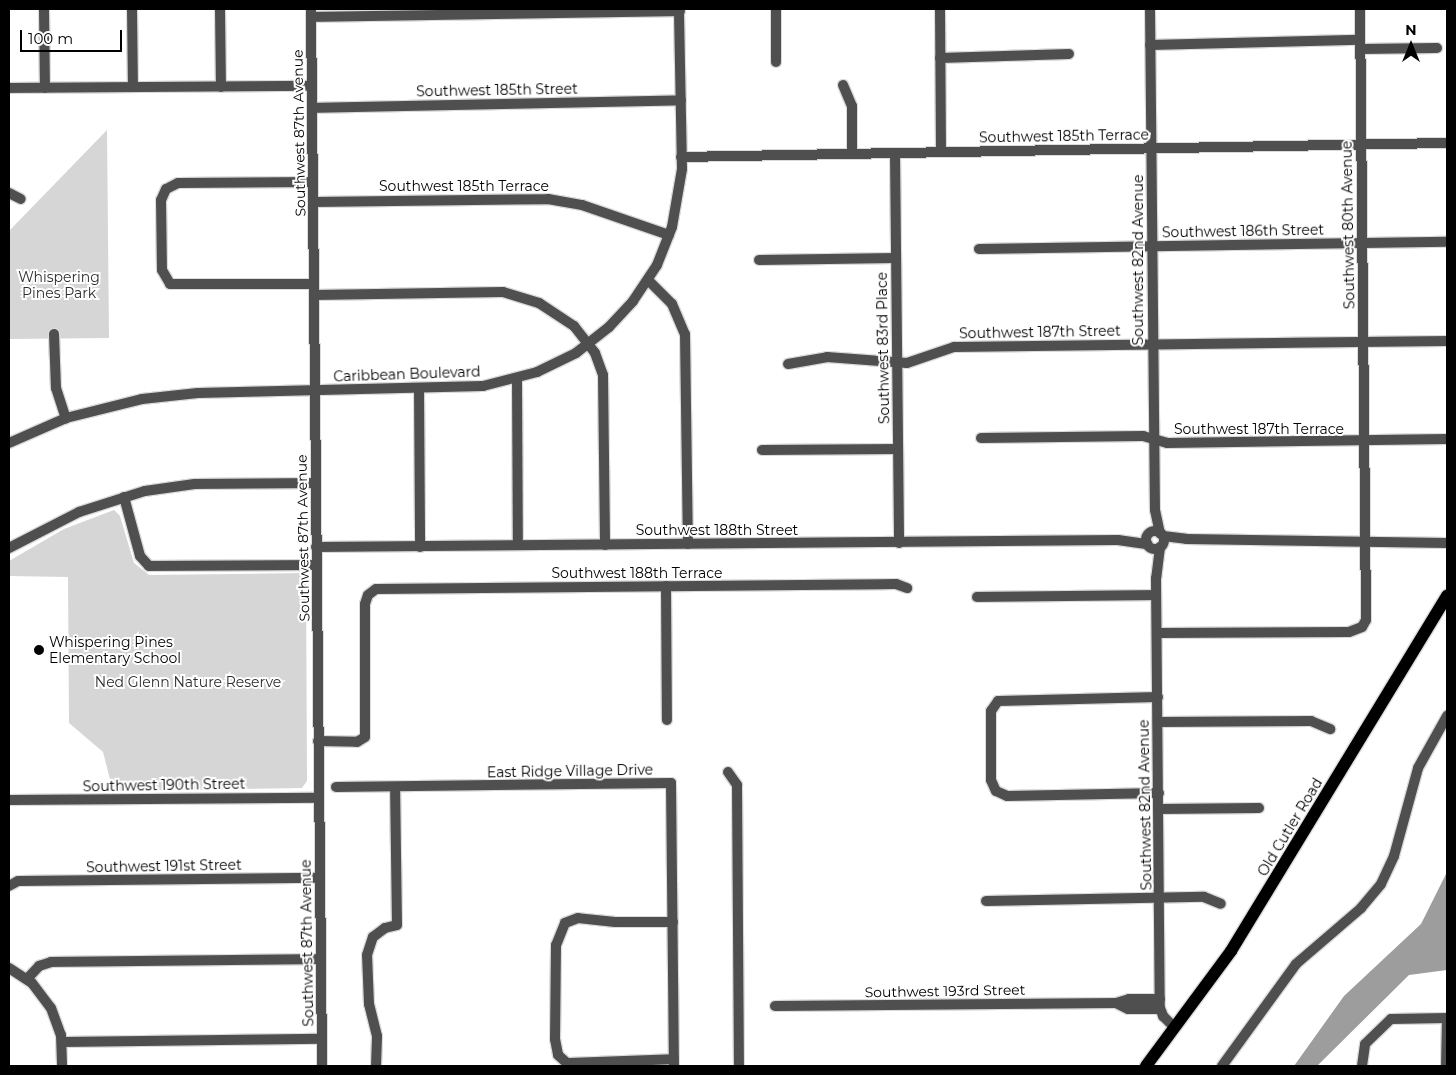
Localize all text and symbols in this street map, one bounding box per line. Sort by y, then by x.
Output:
scale bar [22,20,125,52]
north arrow [1386,20,1436,70]
text: N [1405,21,1417,39]
text: 100 m [28,29,73,48]
street label: Southwest 87th Avenue [289,49,309,217]
street label: Southwest 185th Street [416,80,578,100]
street label: Southwest 185th Terrace [979,126,1149,146]
street label: Southwest 80th Avenue [1338,141,1358,309]
street label: Southwest 82nd Avenue [1130,175,1146,345]
street label: Southwest 185th Terrace [379,178,549,194]
street label: Southwest 186th Street [1162,221,1324,241]
park label: Whispering Pines Park [18,269,100,302]
street label: Southwest 83rd Place [873,272,893,424]
street label: Southwest 187th Street [959,322,1121,342]
street label: Caribbean Boulevard [333,363,481,385]
street label: Southwest 187th Terrace [1174,421,1344,437]
street label: Southwest 87th Avenue [293,454,313,622]
street label: Southwest 188th Street [636,522,798,538]
street label: Southwest 188th Terrace [551,565,723,581]
place label: Whispering Pines Elementary School [49,634,181,666]
marker: Whispering Pines Elementary School [33,644,45,656]
park label: Ned Glenn Nature Reserve [95,674,281,690]
street label: Southwest 82nd Avenue [1135,719,1155,891]
street label: East Ridge Village Drive [487,761,653,781]
street label: Southwest 190th Street [83,775,245,795]
street label: Old Cutler Road [1254,775,1326,879]
street label: Southwest 191st Street [86,856,242,876]
street label: Southwest 87th Avenue [297,859,317,1027]
street label: Southwest 193rd Street [864,981,1026,1001]

